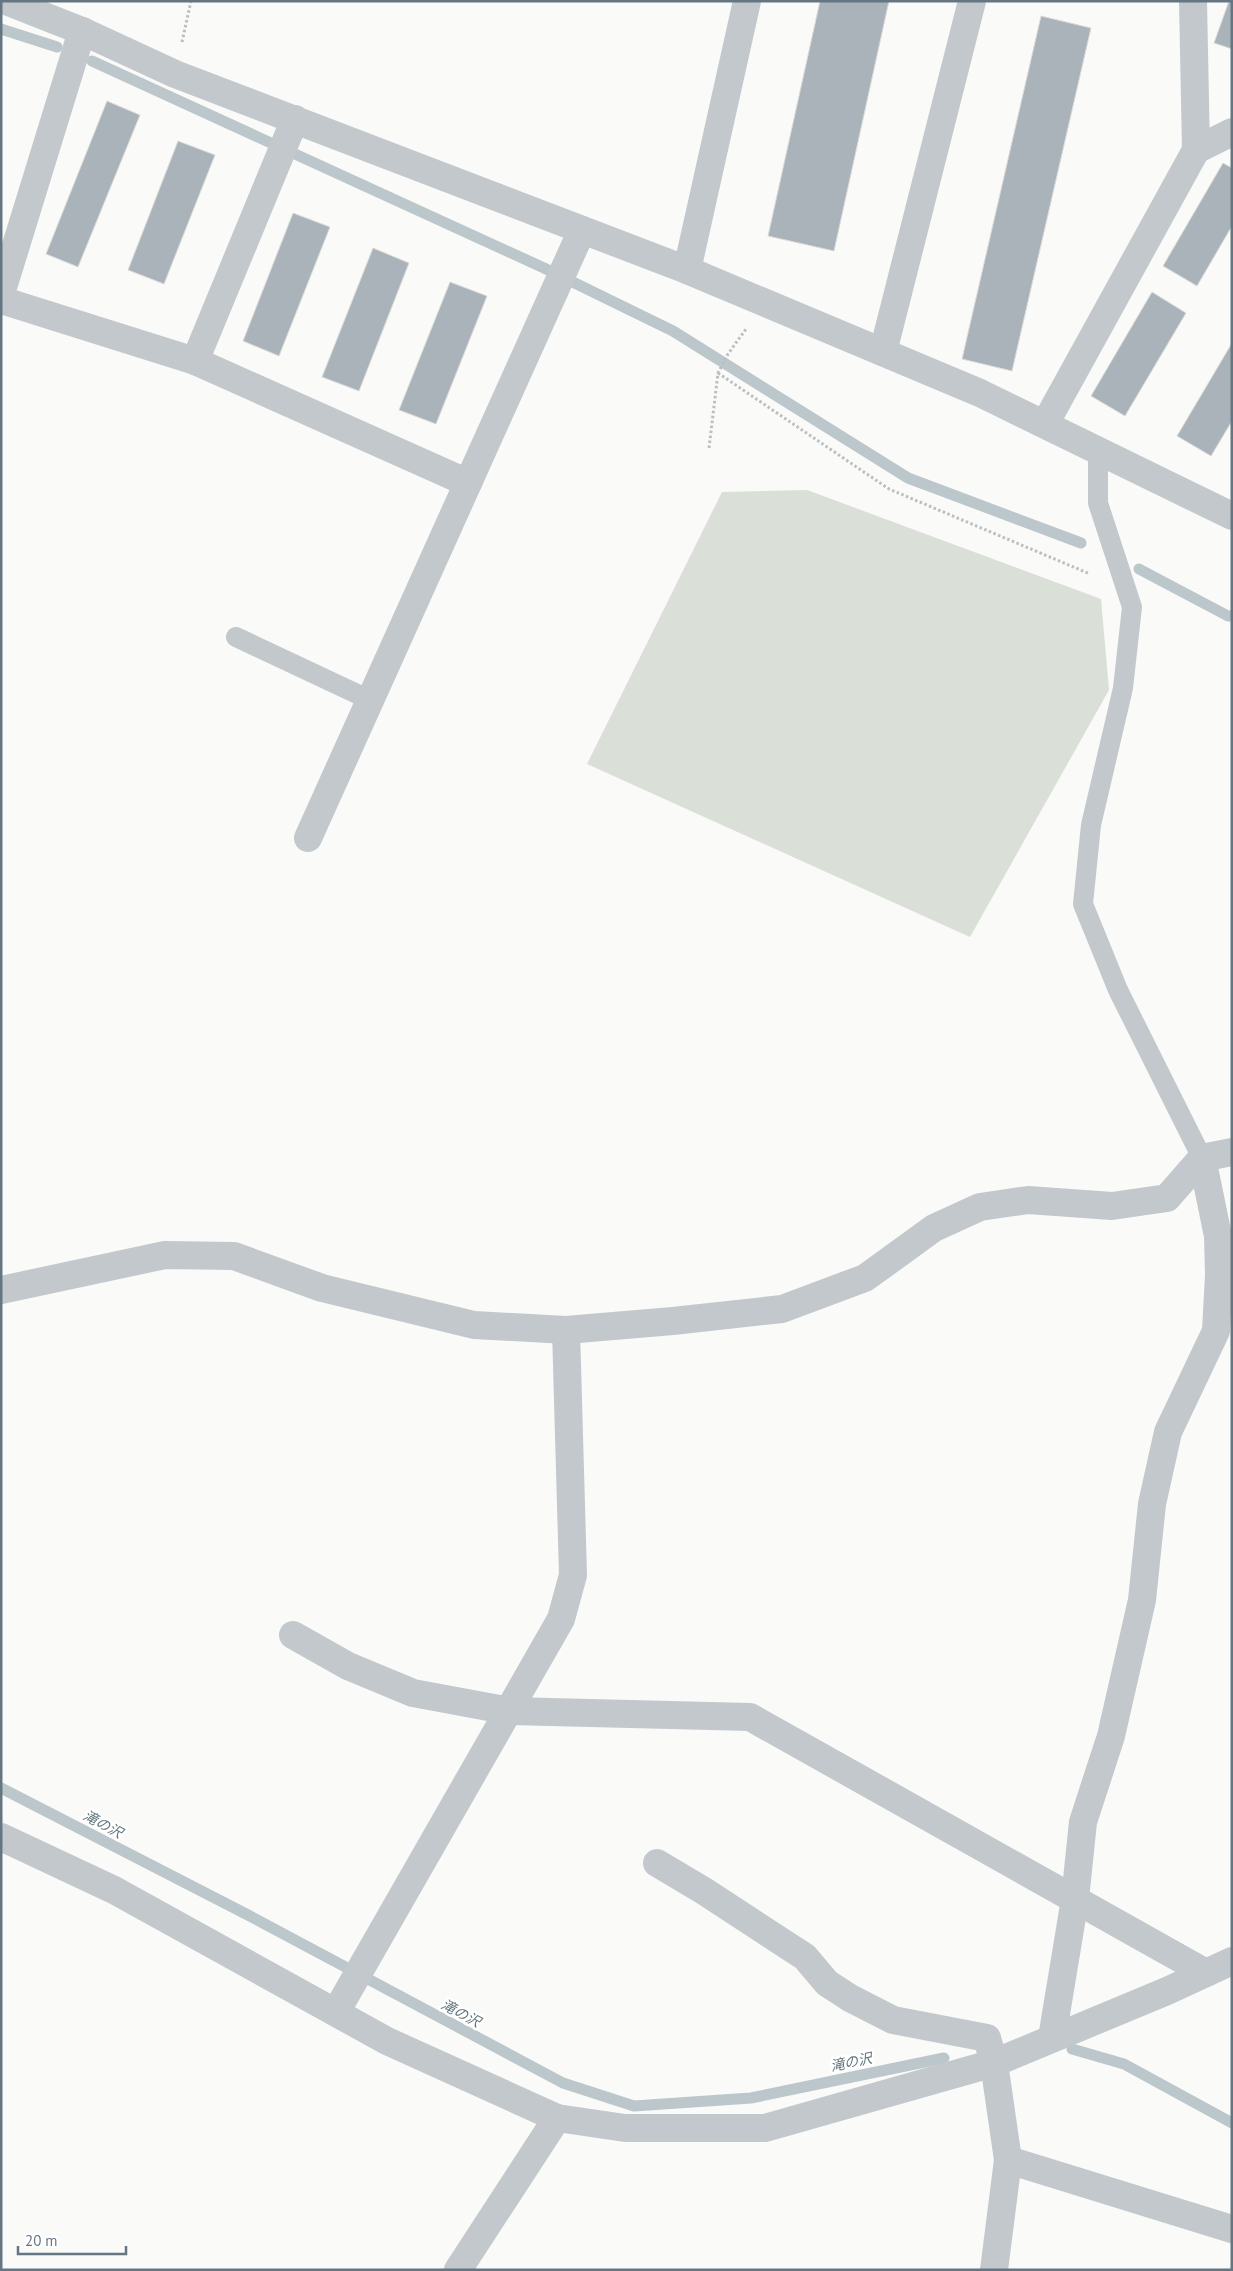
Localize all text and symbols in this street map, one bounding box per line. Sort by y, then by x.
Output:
water label: 滝の沢 [80,1806,128,1843]
water label: 滝の沢 [438,1995,486,2032]
water label: 滝の沢 [829,2048,875,2075]
scale bar [18,2224,125,2256]
text: 20 m [25,2231,58,2250]

